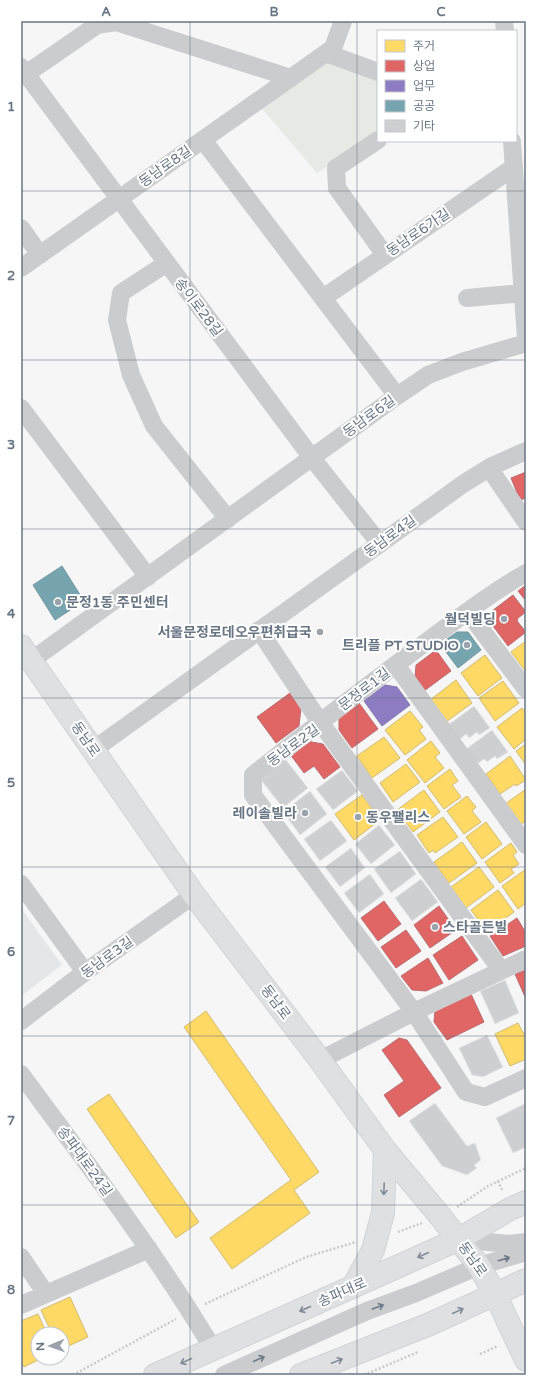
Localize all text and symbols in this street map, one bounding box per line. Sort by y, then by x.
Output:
text: A [101,4,111,20]
text: B [269,4,279,20]
text: C [436,4,446,20]
legend [377,30,517,142]
text: 주거 [413,39,435,53]
text: 상업 [413,59,435,73]
text: 업무 [413,79,435,93]
text: 1 [7,99,15,115]
text: 공공 [413,99,435,113]
text: 기타 [413,119,435,133]
street label: 동남로8길 [136,142,195,191]
street label: 동남로6가길 [383,205,453,260]
text: 2 [7,268,15,284]
street label: 송이로28길 [171,275,226,340]
street label: 동남로6길 [340,392,399,441]
text: 3 [7,437,15,453]
street label: 동남로4길 [361,512,420,561]
place label: 문정1동 주민센터 [66,594,169,611]
marker: 문정1동 주민센터 [53,597,63,607]
text: 4 [7,606,16,622]
place label: 월덕빌딩 [444,611,496,628]
marker: 월덕빌딩 [499,614,509,624]
place label: 서울문정로데오우편취급국 [157,624,312,641]
marker: 서울문정로데오우편취급국 [315,627,325,637]
place label: 트리플 PT STUDIO [342,637,459,654]
marker: 트리플 PT STUDIO [462,640,472,650]
street label: 문정로1길 [335,664,394,714]
street label: 동남로 [68,719,104,760]
street label: 동남로2길 [264,721,323,770]
text: 5 [7,775,15,791]
place label: 레이솔빌라 [233,805,297,822]
marker: 레이솔빌라 [300,808,310,818]
place label: 동우팰리스 [366,809,431,826]
marker: 동우팰리스 [353,812,363,822]
place label: 스타골든빌 [443,919,507,936]
marker: 스타골든빌 [430,922,440,932]
street label: 동남로3길 [78,933,137,982]
text: 6 [7,944,15,960]
street label: 동남로 [257,982,294,1023]
text: 7 [7,1113,15,1129]
street label: 송파대로24길 [54,1123,116,1199]
one-way arrow [380,1182,387,1195]
street label: 동남로 [455,1239,491,1280]
one-way arrow [418,1252,430,1259]
one-way arrow [497,1255,510,1262]
street label: 송파대로 [315,1274,369,1311]
text: 8 [7,1282,15,1298]
one-way arrow [372,1302,384,1310]
one-way arrow [299,1306,311,1313]
one-way arrow [451,1307,463,1314]
north arrow [30,1326,70,1366]
text: N [34,1342,47,1351]
one-way arrow [253,1355,265,1362]
one-way arrow [331,1356,343,1364]
one-way arrow [180,1358,192,1365]

